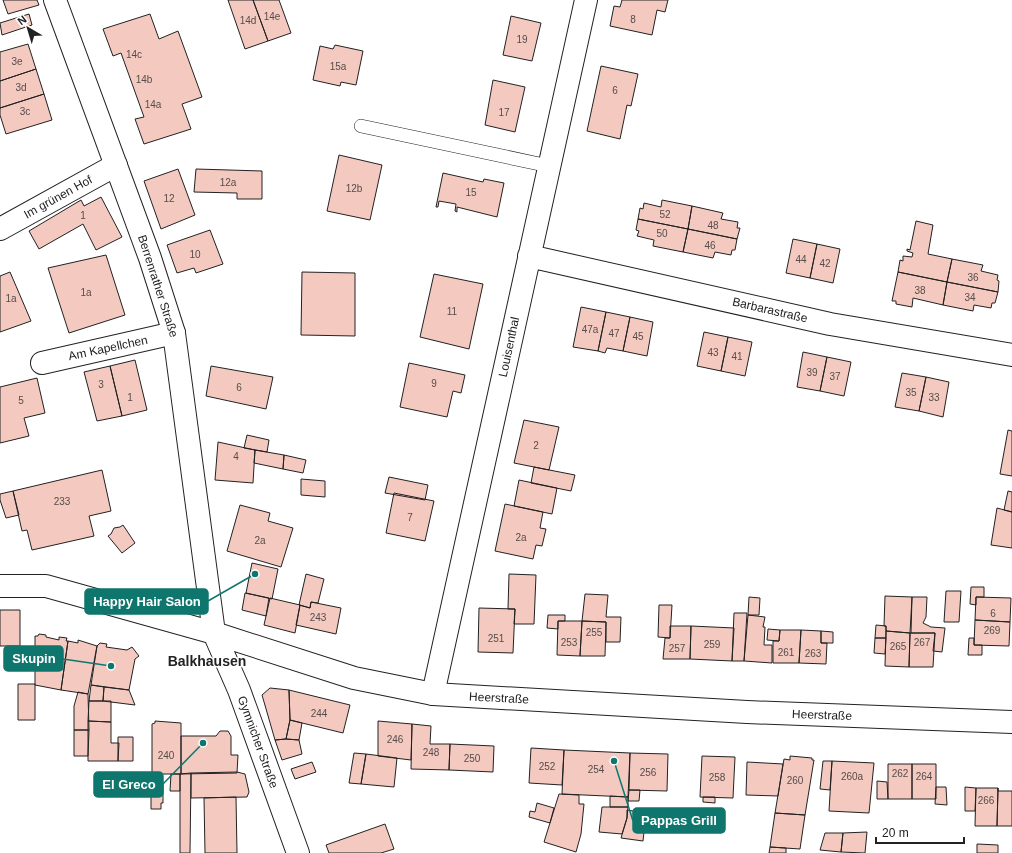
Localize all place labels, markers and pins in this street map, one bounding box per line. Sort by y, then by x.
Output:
callout: Happy Hair Salon [85,589,208,614]
callout: Skupin [4,646,63,671]
callout: El Greco [94,772,163,797]
callout: Pappas Grill [633,808,725,833]

